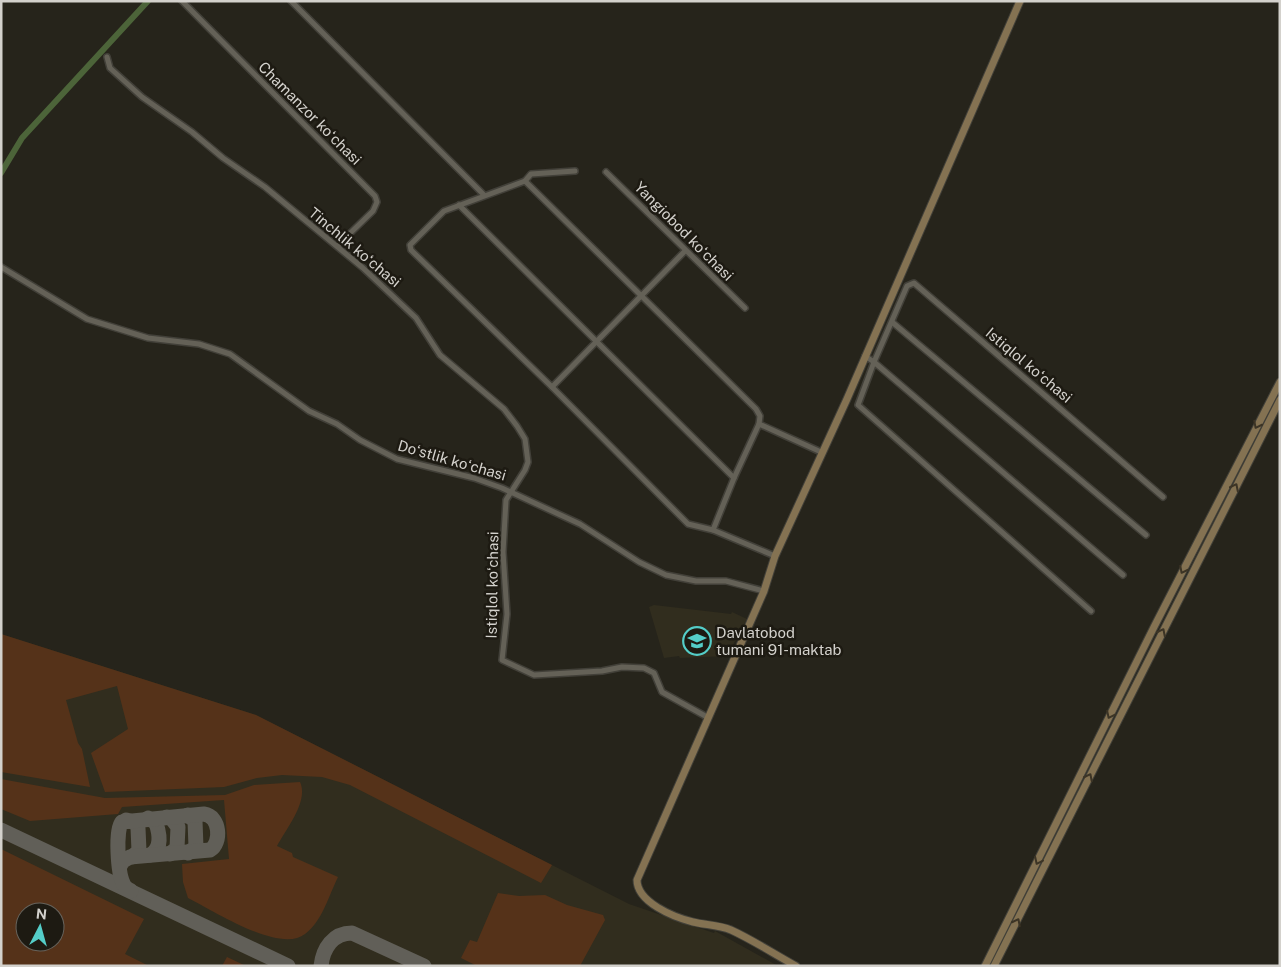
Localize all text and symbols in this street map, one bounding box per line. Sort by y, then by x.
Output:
street label: Chamanzor koʻchasi [255,58,365,168]
street label: Yangiobod koʻchasi [631,178,737,284]
street label: Tinchlik koʻchasi [306,204,404,290]
street label: Istiqlol koʻchasi [983,324,1075,406]
one-way arrow [1253,420,1263,429]
street label: Doʻstlik koʻchasi [396,436,508,484]
one-way arrow [1229,483,1239,492]
street label: Istiqlol koʻchasi [483,531,501,639]
one-way arrow [1179,565,1189,574]
place label: Davlatobod tumani 91-maktab [716,624,841,658]
school or university icon: Davlatobod tumani 91-maktab [682,626,712,656]
one-way arrow [1156,628,1166,637]
one-way arrow [1106,710,1116,719]
one-way arrow [1083,773,1093,782]
one-way arrow [1034,856,1044,865]
north arrow [15,902,65,952]
text: N [35,906,48,923]
one-way arrow [1011,919,1021,928]

